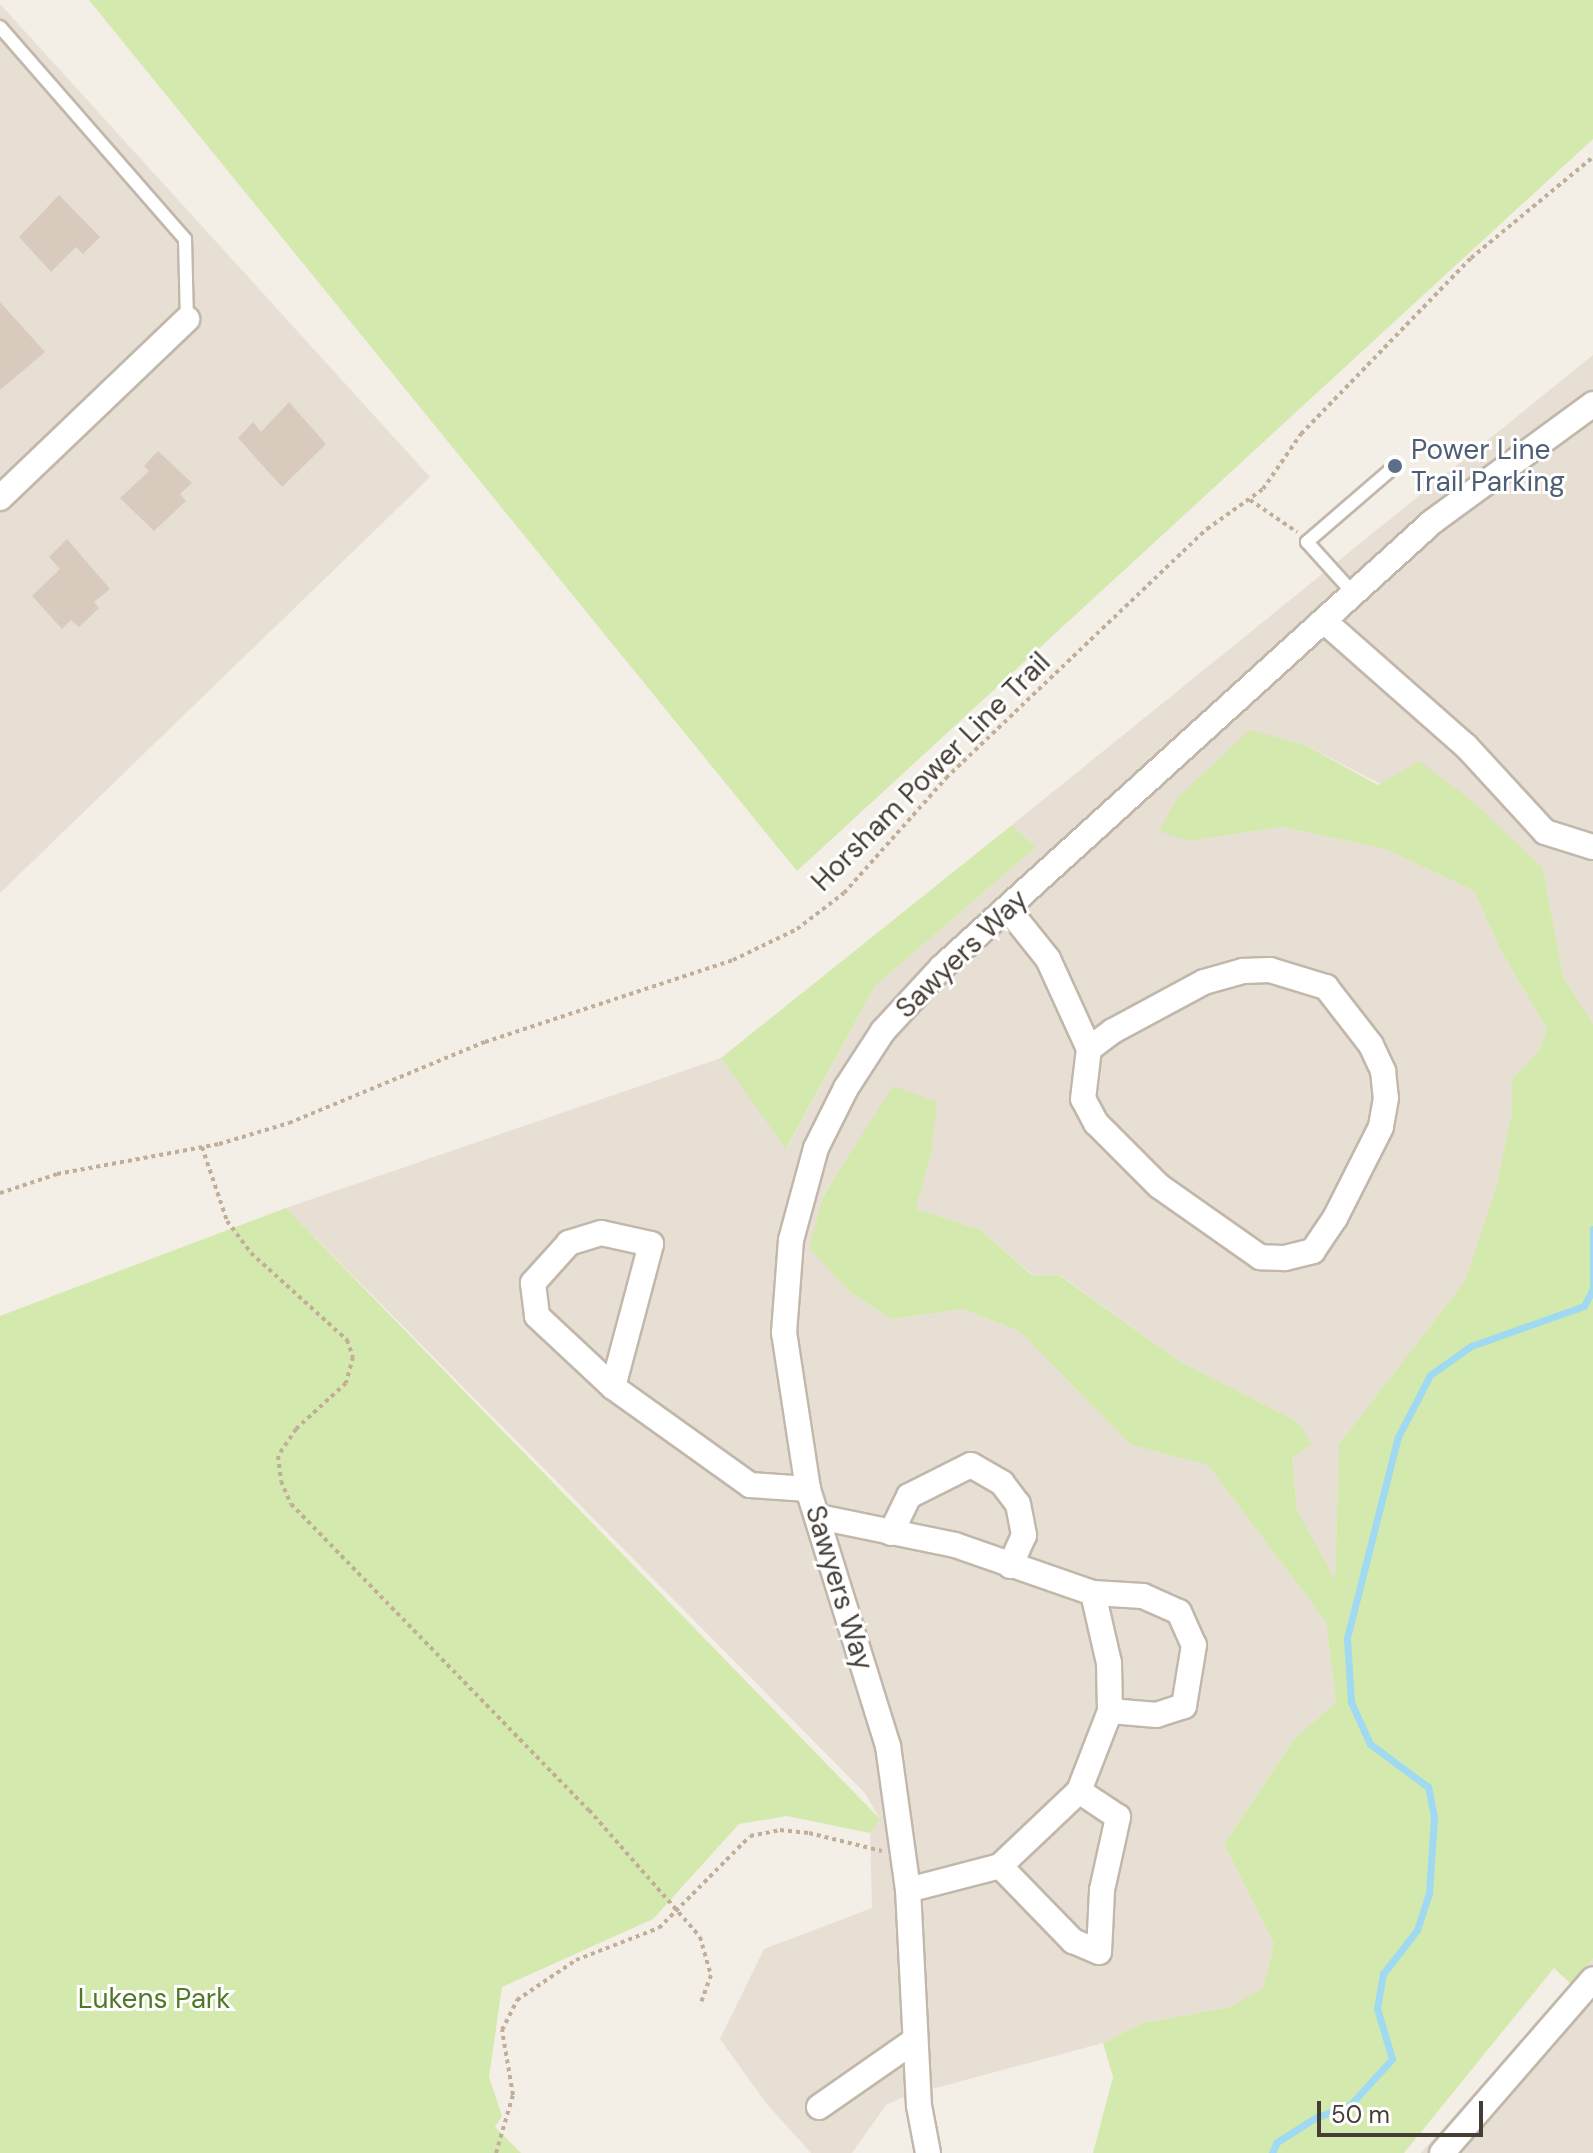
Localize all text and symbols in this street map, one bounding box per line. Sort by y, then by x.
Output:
place label: Power Line Trail Parking [1411,433,1565,499]
marker: Power Line Trail Parking [1386,457,1404,475]
street label: Horsham Power Line Trail [805,646,1057,898]
street label: Sawyers Way [889,883,1035,1025]
street label: Sawyers Way [798,1501,880,1675]
park label: Lukens Park [78,1982,230,2016]
scale bar [1321,2085,1487,2135]
text: 50 m [1331,2099,1390,2130]

